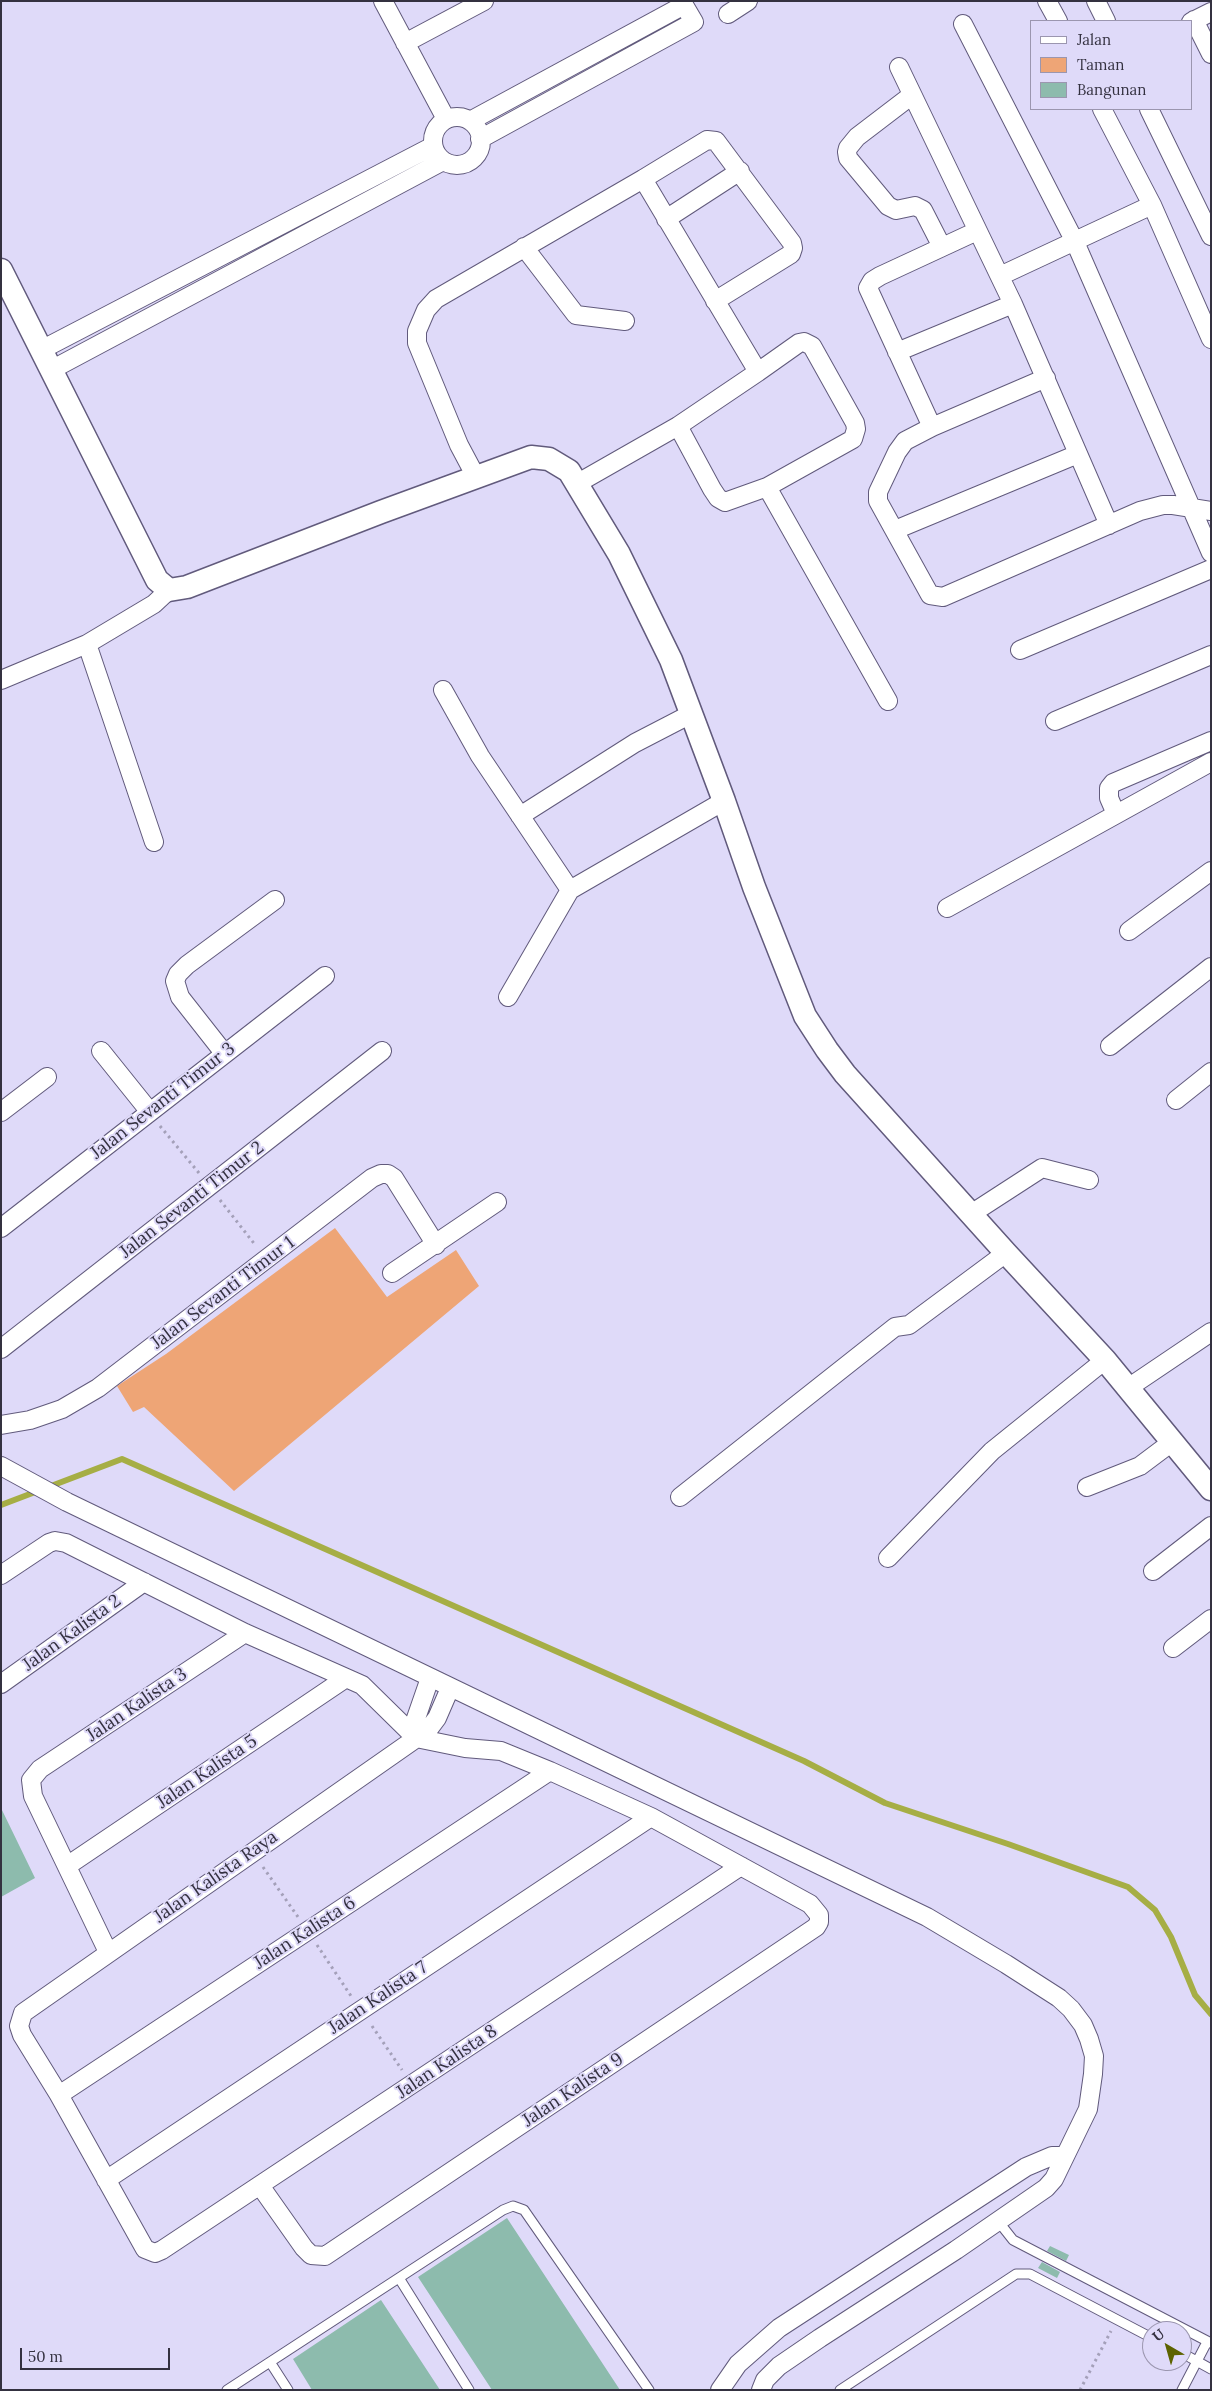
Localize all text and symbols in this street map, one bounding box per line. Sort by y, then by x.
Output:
legend [1030,20,1192,110]
text: Jalan [1077,30,1111,49]
text: Taman [1077,55,1124,74]
text: Bangunan [1077,80,1146,99]
street label: Jalan Sevanti Timur 3 [87,1038,239,1164]
street label: Jalan Sevanti Timur 2 [116,1137,268,1263]
street label: Jalan Sevanti Timur 1 [147,1232,299,1354]
street label: Jalan Kalista 2 [19,1590,125,1676]
street label: Jalan Kalista 3 [83,1663,191,1747]
street label: Jalan Kalista 5 [153,1731,261,1813]
street label: Jalan Kalista Raya [150,1826,282,1928]
street label: Jalan Kalista 6 [250,1892,360,1974]
street label: Jalan Kalista 7 [324,1957,432,2039]
street label: Jalan Kalista 8 [393,2020,501,2104]
street label: Jalan Kalista 9 [519,2048,627,2132]
north arrow [1142,2321,1192,2371]
text: U [1149,2325,1168,2345]
scale bar [22,2338,172,2370]
text: 50 m [28,2347,63,2366]

